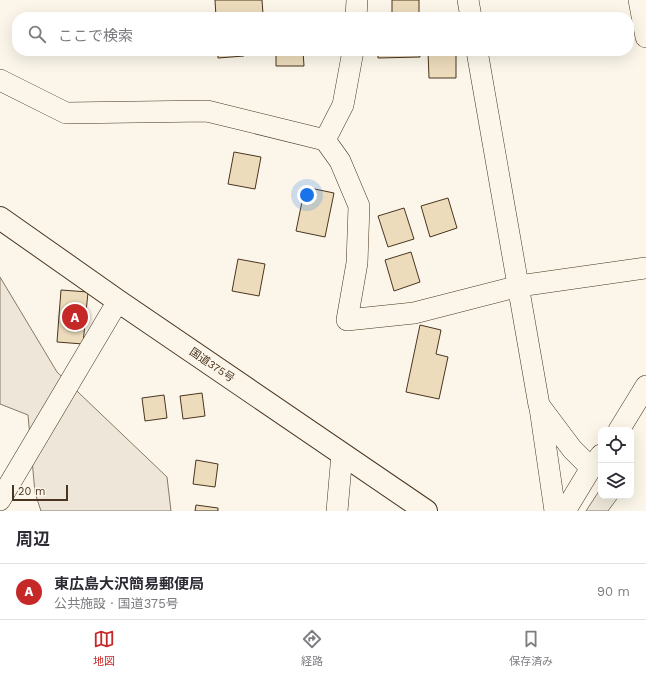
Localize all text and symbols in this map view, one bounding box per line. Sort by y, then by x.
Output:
search box [12,12,634,56]
icon: search [26,23,48,45]
text: ここで検索 [58,27,133,45]
your location [297,185,317,205]
pin: A [62,302,88,332]
street label: 国道375号 [187,345,237,385]
map controls [598,427,634,499]
button: locate [598,427,634,463]
button: layers [598,463,634,499]
scale bar [12,483,68,502]
text: 20 m [18,485,46,498]
text: 周辺 [16,529,50,549]
text: 東広島大沢簡易郵便局 [54,575,204,593]
text: A [25,584,33,599]
text: 90 m [597,584,630,599]
text: 公共施設 · 国道375号 [54,596,179,611]
tab: 地図 [93,628,115,668]
tab: 経路 [301,628,323,668]
tab: 保存済み [509,628,553,668]

